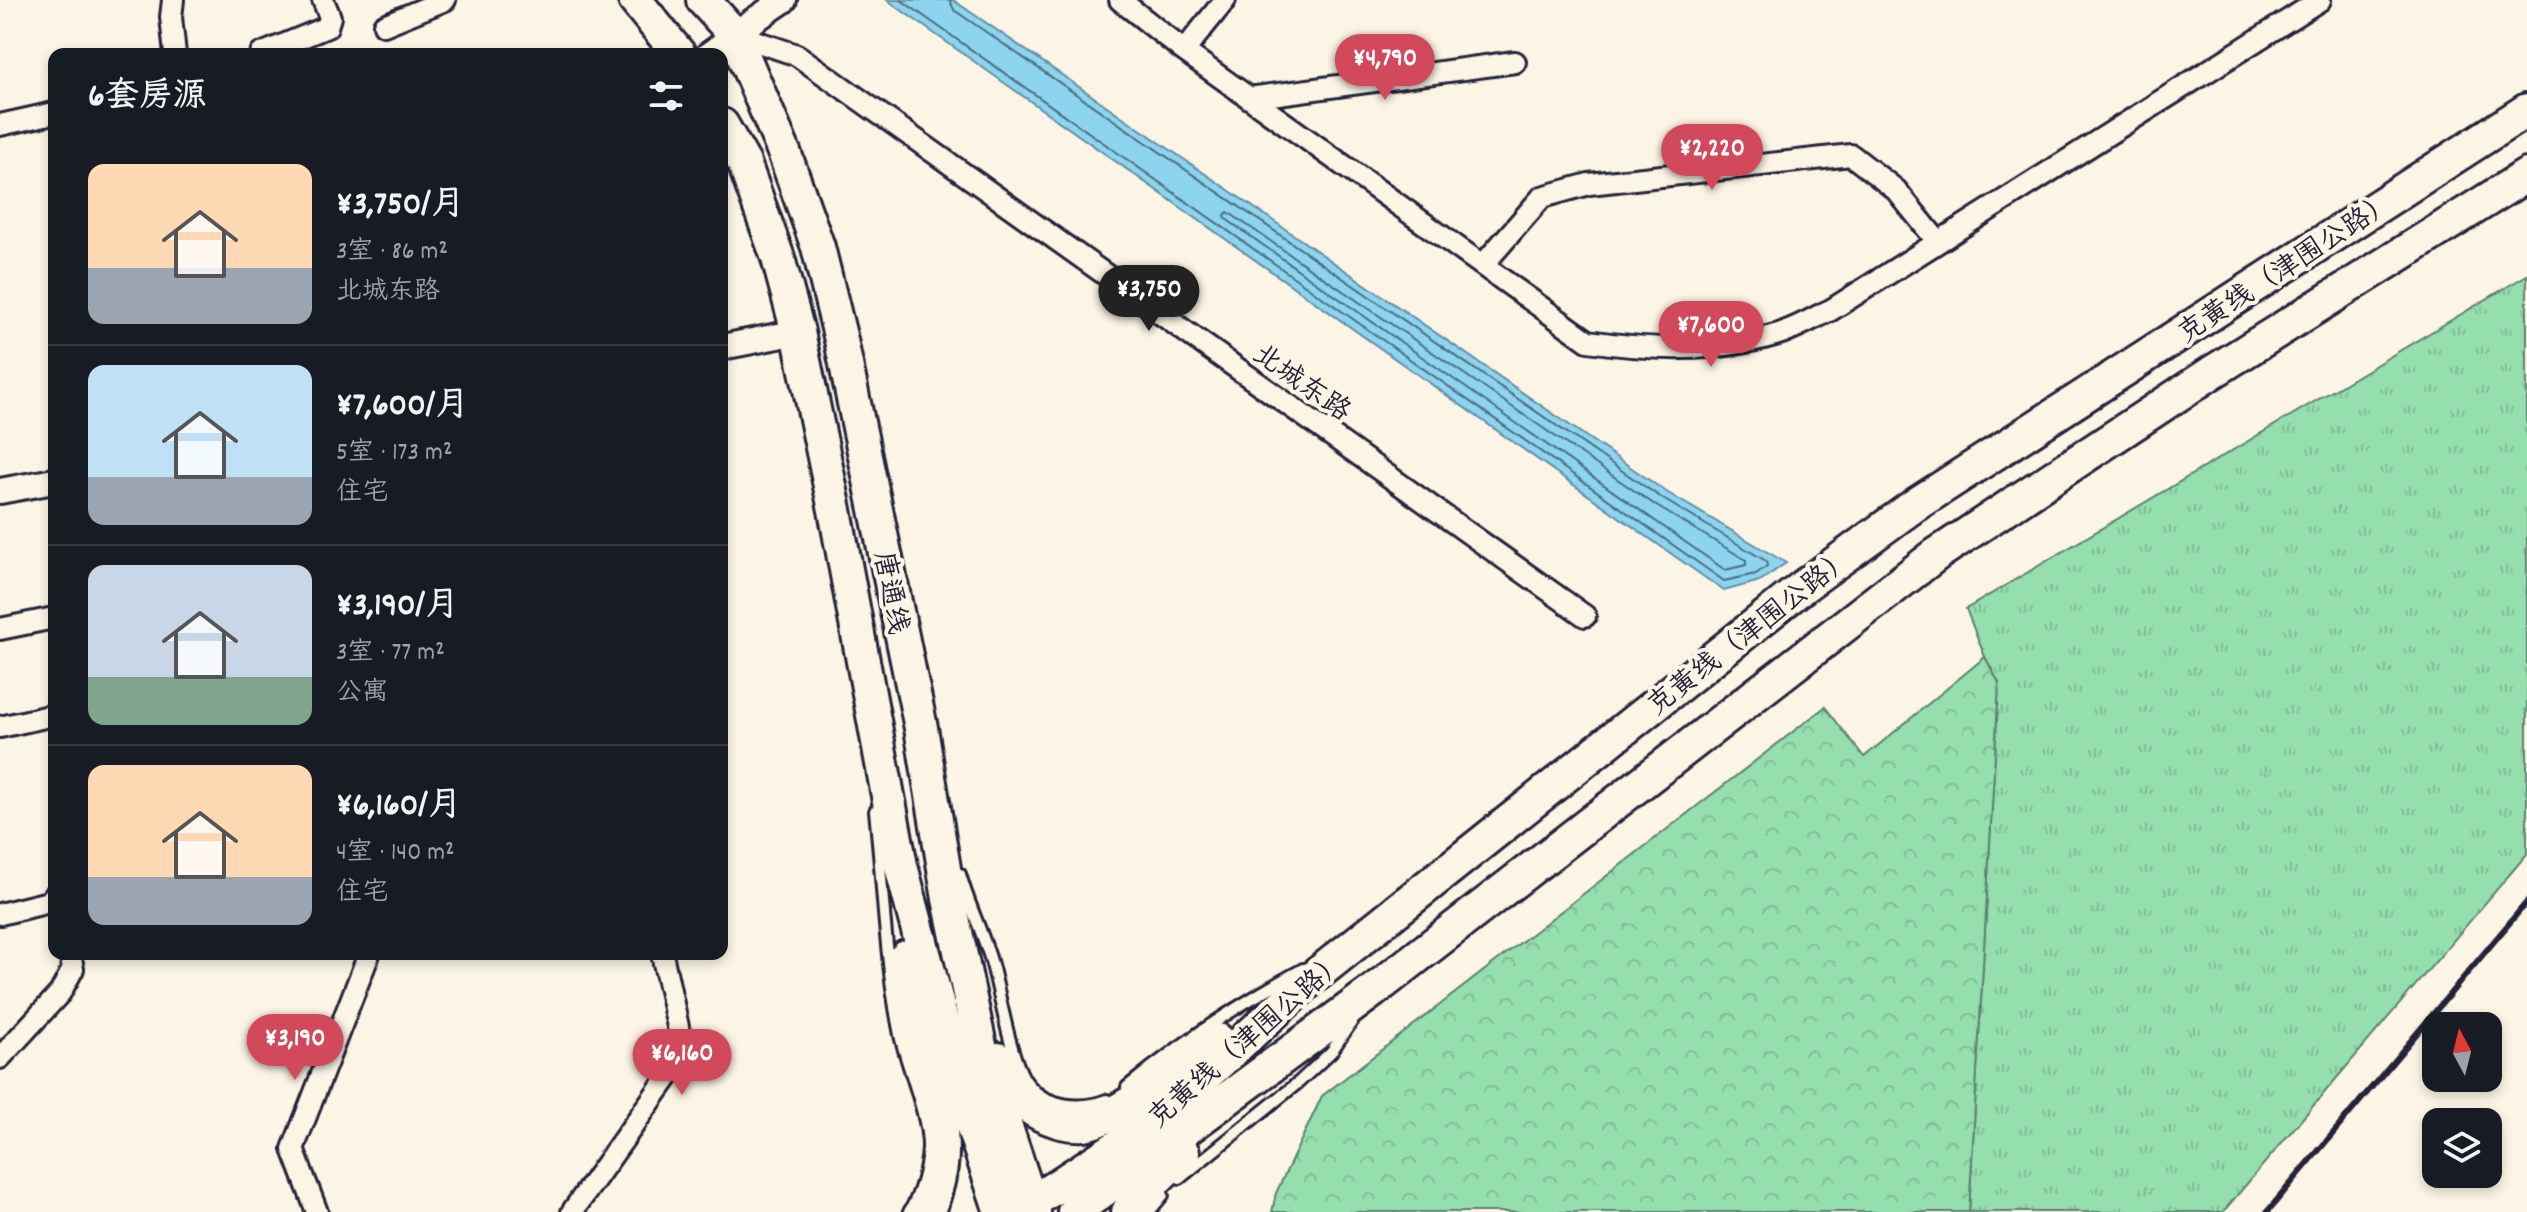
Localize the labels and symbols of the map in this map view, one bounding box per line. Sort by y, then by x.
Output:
pin: ¥4,790 [1320,34,1450,102]
pin: ¥2,220 [1647,124,1777,192]
street label: 克黄线（津围公路） [2171,185,2404,356]
pin: ¥3,750 [1084,265,1214,333]
pin: ¥7,600 [1646,301,1776,369]
street label: 北城东路 [1243,337,1357,434]
street label: 克黄线（津围公路） [1640,541,1864,727]
street label: 唐通线 [860,548,916,638]
street label: 克黄线（津围公路） [1141,944,1358,1140]
north arrow [2422,1012,2502,1092]
pin: ¥3,190 [230,1014,360,1082]
pin: ¥6,160 [617,1029,747,1097]

